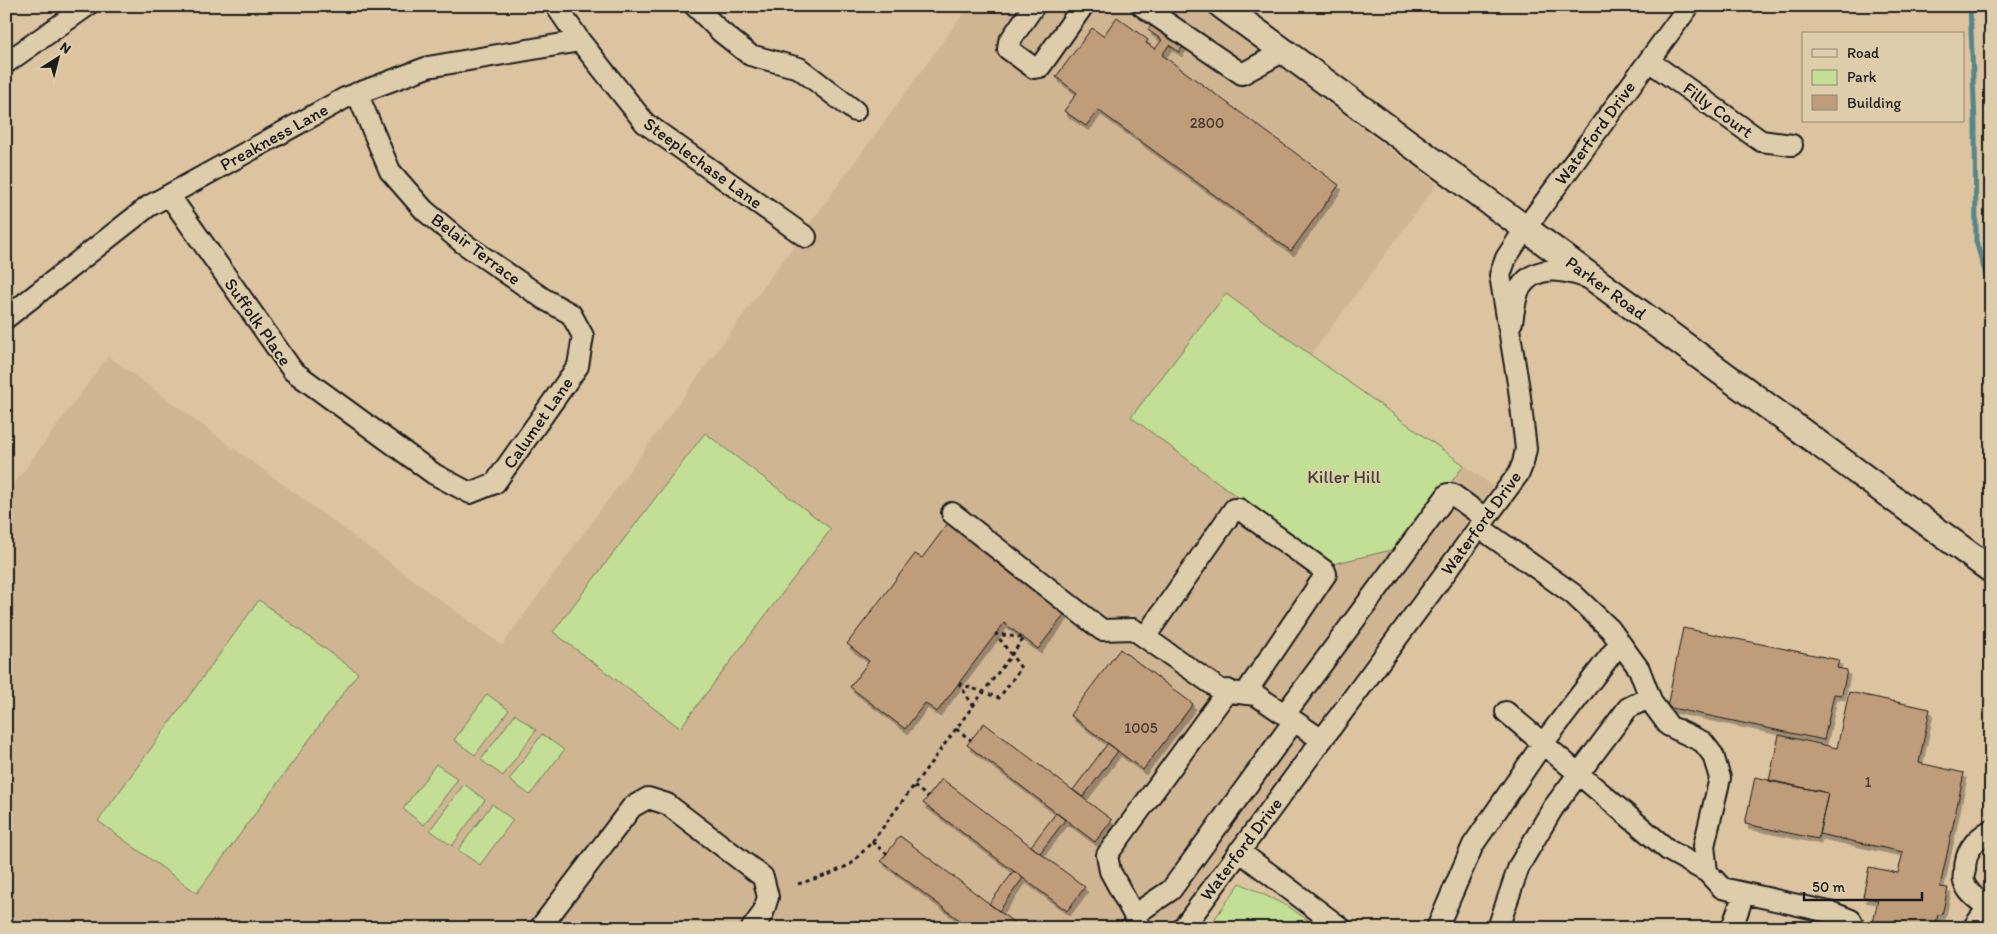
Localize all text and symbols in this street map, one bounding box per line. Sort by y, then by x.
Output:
north arrow [32,32,82,82]
legend [1802,32,1964,122]
text: N [57,38,74,58]
text: Road [1847,44,1880,62]
text: Park [1847,68,1877,86]
street label: Waterford Drive [1550,77,1640,189]
street label: Filly Court [1679,77,1758,143]
text: Building [1847,94,1901,112]
street label: Preakness Lane [216,98,332,176]
street label: Steeplechase Lane [639,112,767,214]
house number: 2800 [1190,114,1224,132]
street label: Belair Terrace [427,208,525,290]
street label: Parker Road [1561,251,1651,325]
street label: Suffolk Place [220,274,296,370]
street label: Calumet Lane [498,373,578,473]
park label: Killer Hill [1307,466,1381,488]
street label: Waterford Drive [1436,467,1526,579]
house number: 1005 [1124,719,1158,737]
house number: 1 [1865,773,1872,791]
street label: Waterford Drive [1195,793,1287,905]
scale bar [1804,869,1922,901]
text: 50 m [1812,878,1845,896]

